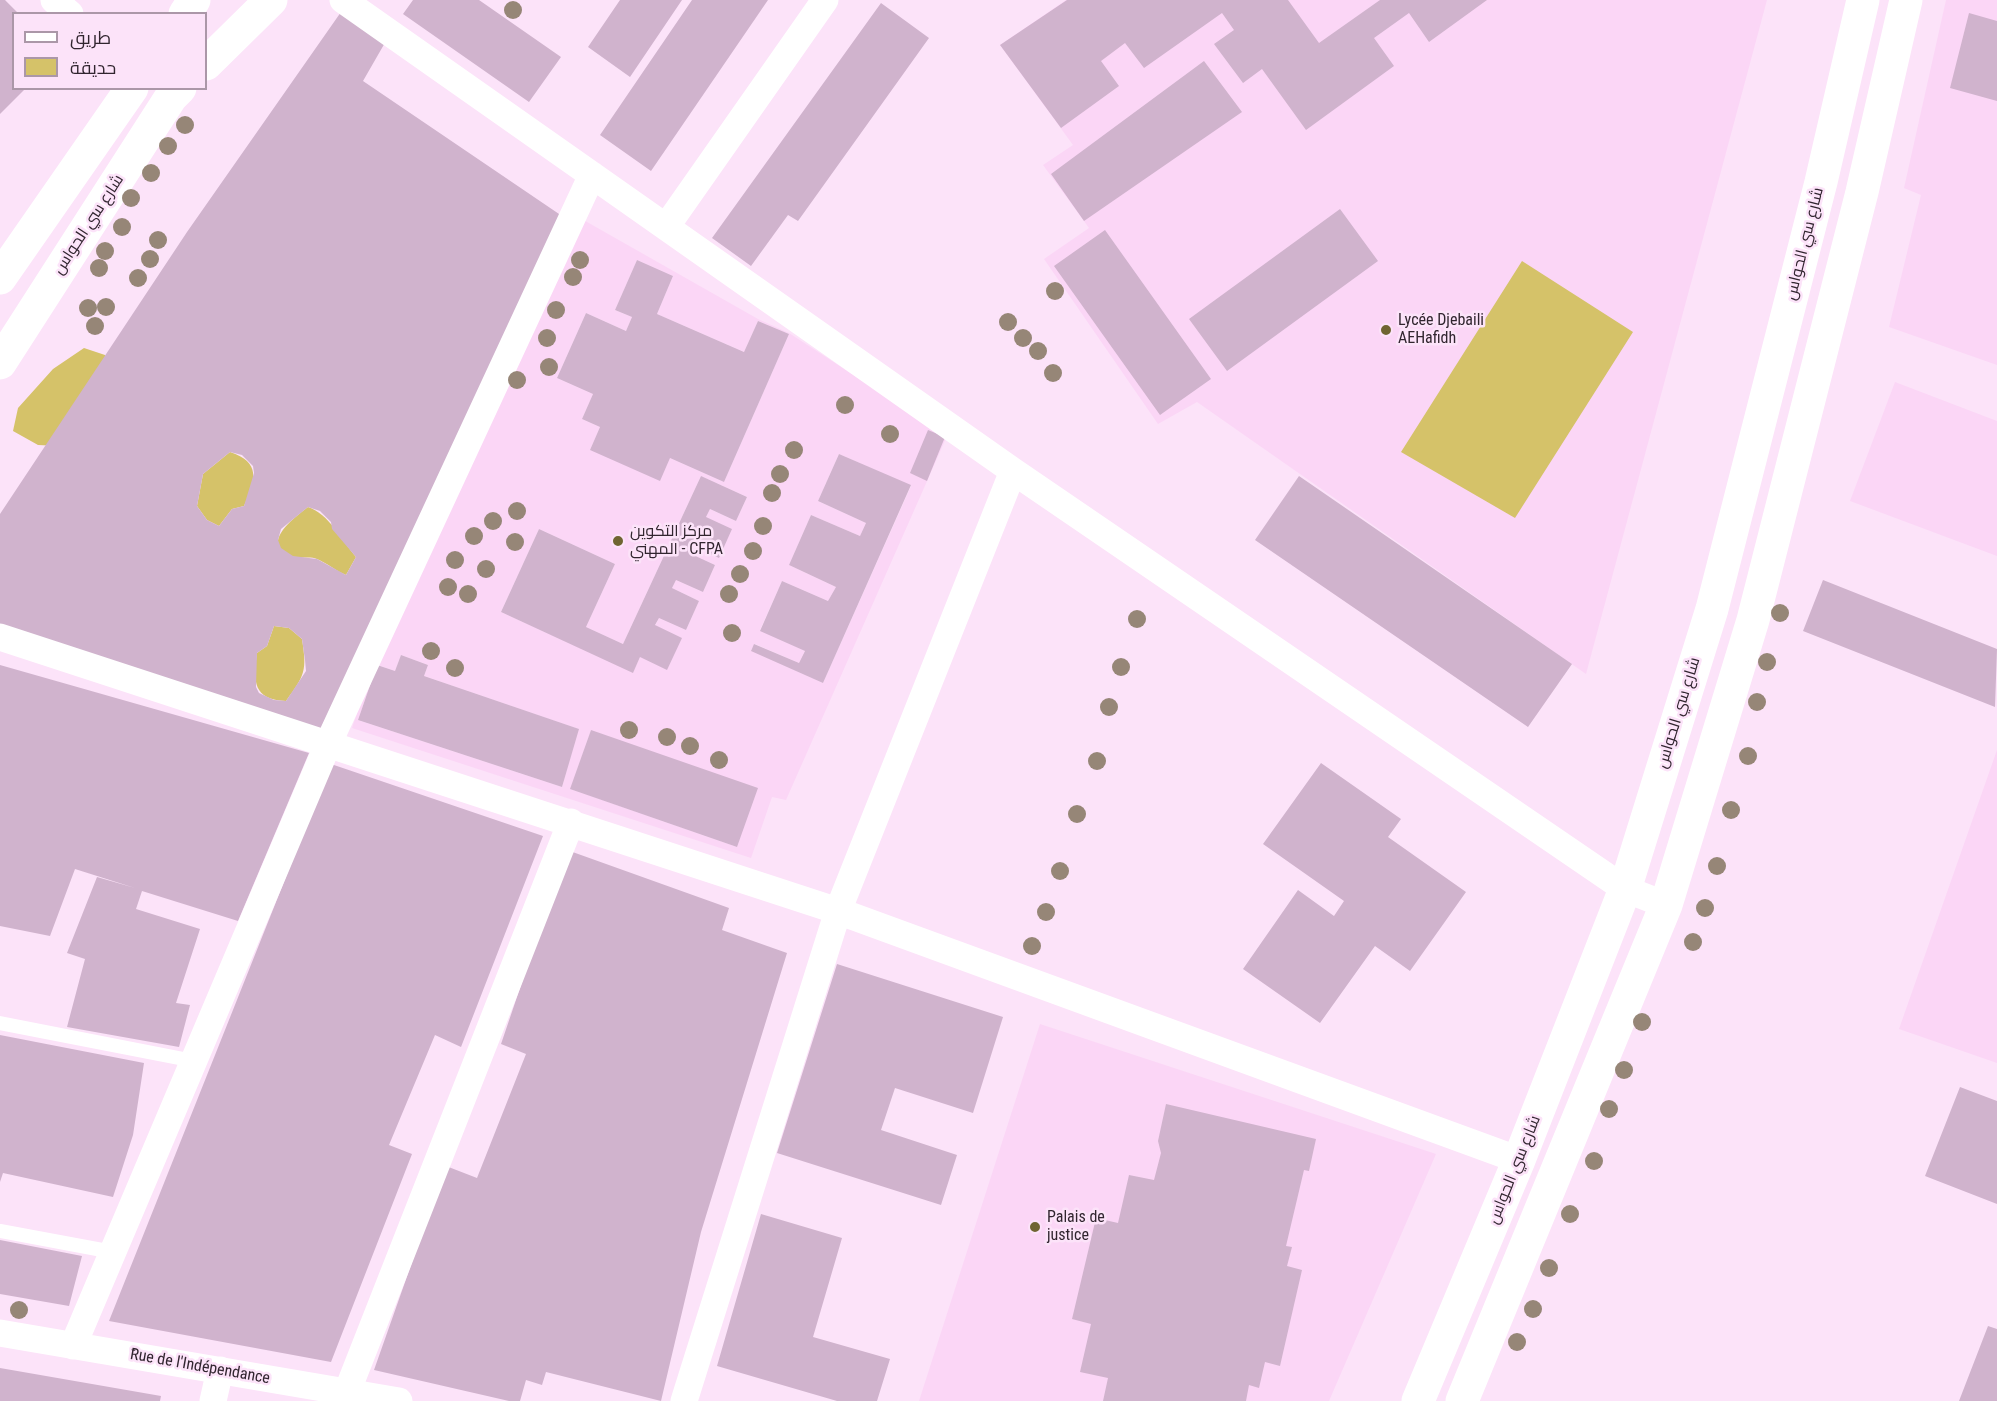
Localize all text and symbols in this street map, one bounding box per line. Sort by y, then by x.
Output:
legend [12,12,207,90]
text: طريق [70,27,111,48]
text: حديقة [70,57,116,78]
street label: شارع سي الحواس [50,171,128,279]
street label: شارع سي الحواس [1782,186,1828,302]
place label: Lycée Djebaili AEHafidh [1398,311,1484,349]
marker: Lycée Djebaili AEHafidh [1379,323,1393,337]
place label: مركز التكوين المهني - CFPA [630,522,723,560]
marker: مركز التكوين المهني - CFPA [611,534,625,548]
street label: شارع سي الحواس [1653,655,1705,771]
street label: شارع سي الحواس [1484,1113,1546,1227]
place label: Palais de justice [1047,1208,1105,1246]
marker: Palais de justice [1028,1220,1042,1234]
street label: ٌRue de l'Indépendance [129,1345,271,1389]

